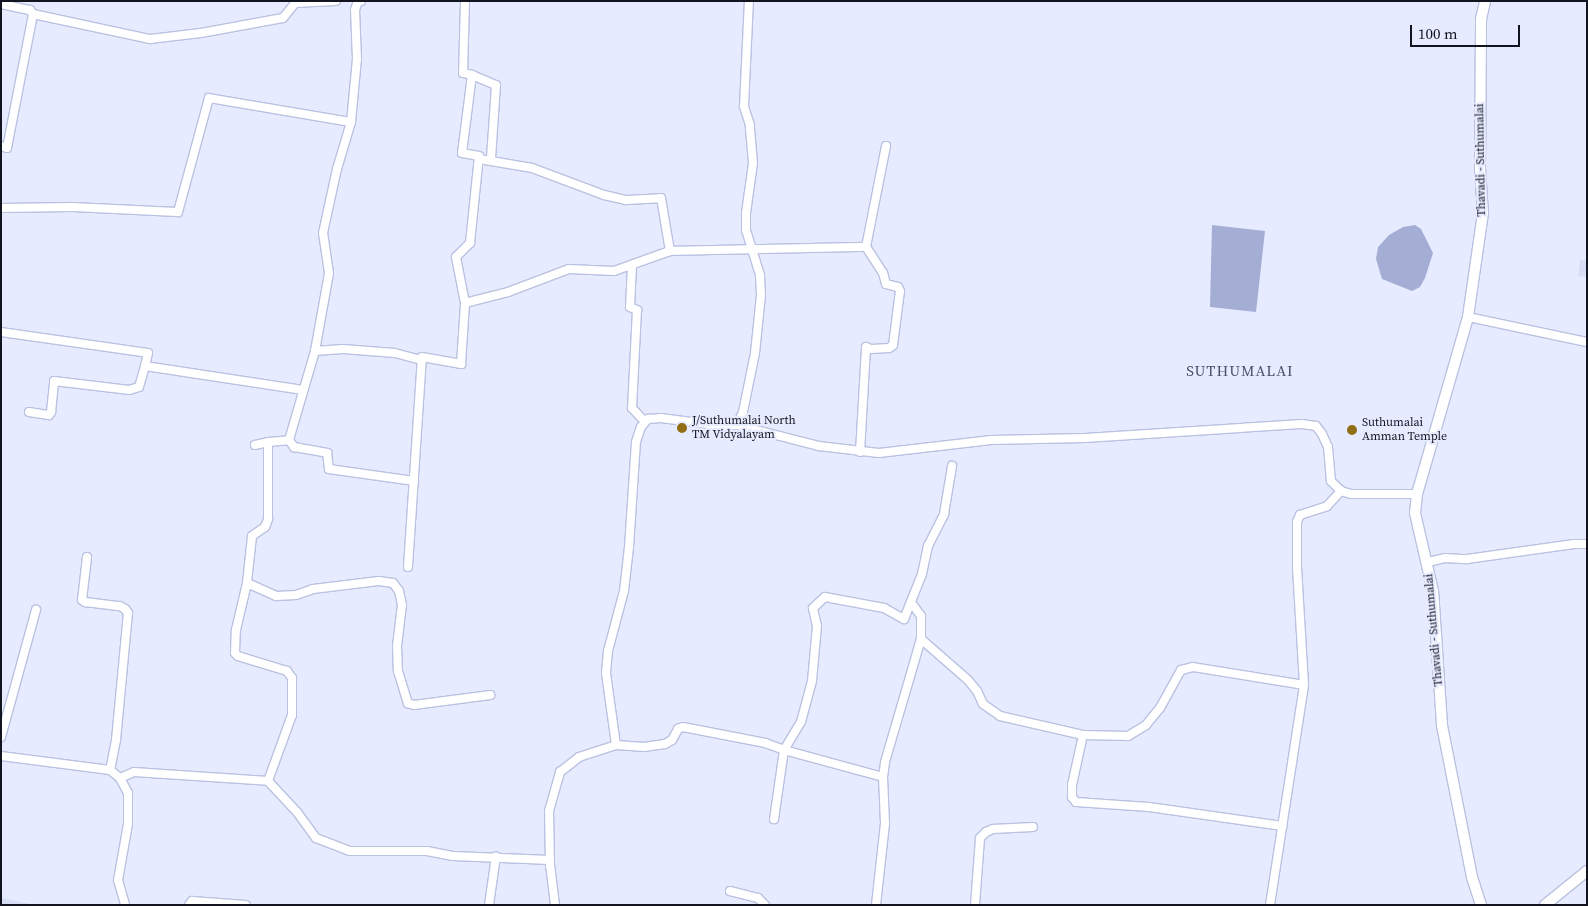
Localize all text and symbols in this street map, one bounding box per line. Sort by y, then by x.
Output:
scale bar [1413,15,1523,47]
text: 100 m [1418,23,1458,44]
street label: Thavadi - Suthumalai [1473,103,1489,217]
district label: SUTHUMALAI [1185,362,1295,380]
place label: J/Suthumalai North TM Vidyalayam [692,414,796,442]
place label: Suthumalai Amman Temple [1362,416,1447,444]
marker: J/Suthumalai North TM Vidyalayam [676,422,688,434]
marker: Suthumalai Amman Temple [1346,424,1358,436]
street label: Thavadi - Suthumalai [1422,573,1446,687]

